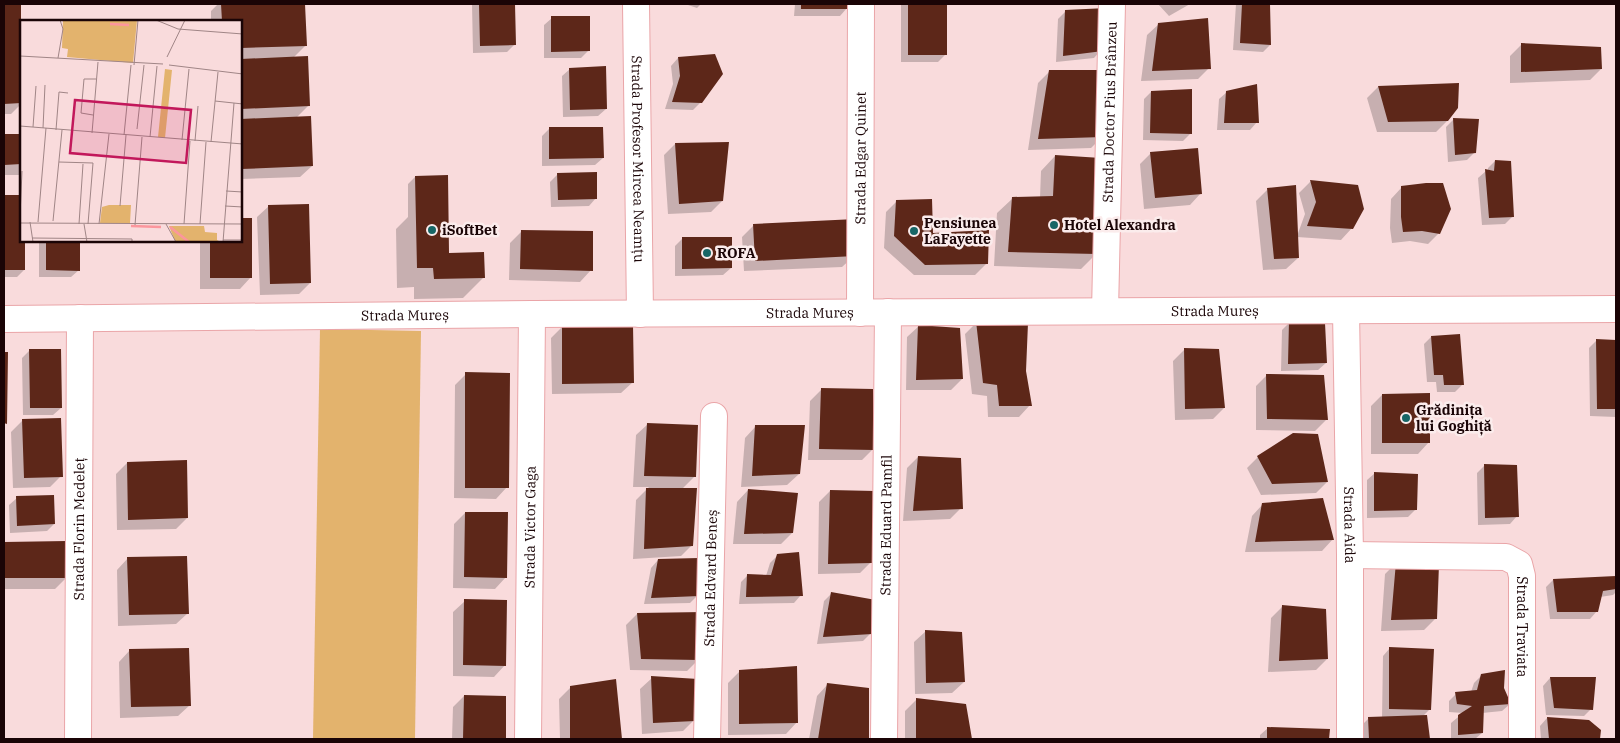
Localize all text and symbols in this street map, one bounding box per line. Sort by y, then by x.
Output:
inset map [20,20,242,242]
street label: Strada Doctor Pius Brânzeu [1098,21,1121,203]
street label: Strada Profesor Mircea Neamțu [628,55,648,263]
street label: Strada Edgar Quinet [851,91,870,225]
place label: Pensiunea LaFayette [924,214,997,248]
place label: Hotel Alexandra [1064,216,1176,234]
marker: Hotel Alexandra [1048,219,1060,231]
place label: iSoftBet [442,221,497,239]
marker: iSoftBet [426,224,438,236]
marker: Pensiunea LaFayette [908,225,920,237]
place label: ROFA [717,244,756,262]
marker: ROFA [701,247,713,259]
street label: Strada Mureș [1171,302,1259,320]
street label: Strada Mureș [766,304,854,322]
street label: Strada Mureș [361,306,449,325]
place label: Grădinița lui Goghiță [1416,401,1492,436]
marker: Grădinița lui Goghiță [1400,412,1412,424]
street label: Strada Eduard Pamfil [876,455,896,595]
street label: Strada Florin Medeleț [70,458,88,600]
street label: Strada Victor Gaga [520,465,540,588]
street label: Strada Aida [1340,486,1359,564]
street label: Strada Edvard Beneș [700,509,721,647]
street label: Strada Traviata [1513,576,1531,678]

